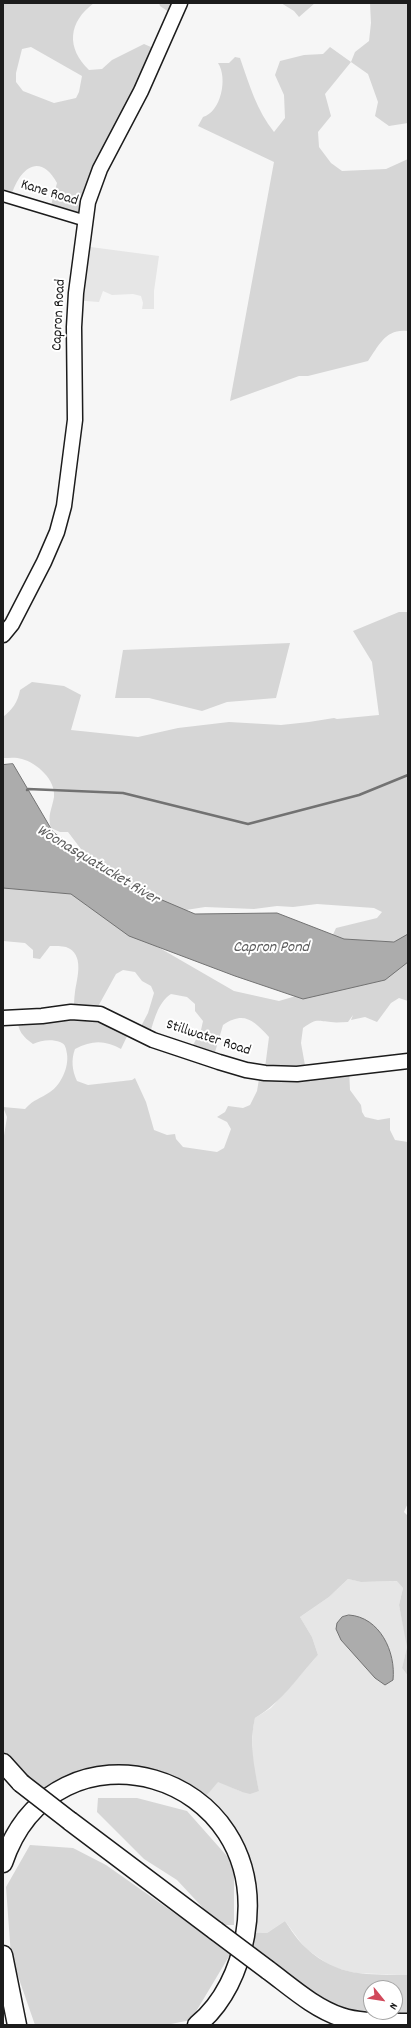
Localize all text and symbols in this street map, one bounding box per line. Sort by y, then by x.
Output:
street label: Kane Road [18,177,80,211]
street label: Capron Road [49,279,71,351]
water label: Woonasquatucket River [32,822,162,910]
water label: Capron Pond [233,939,309,959]
street label: Stillwater Road [163,1017,253,1061]
north arrow [363,1980,403,2020]
text: N [384,1999,401,2012]

